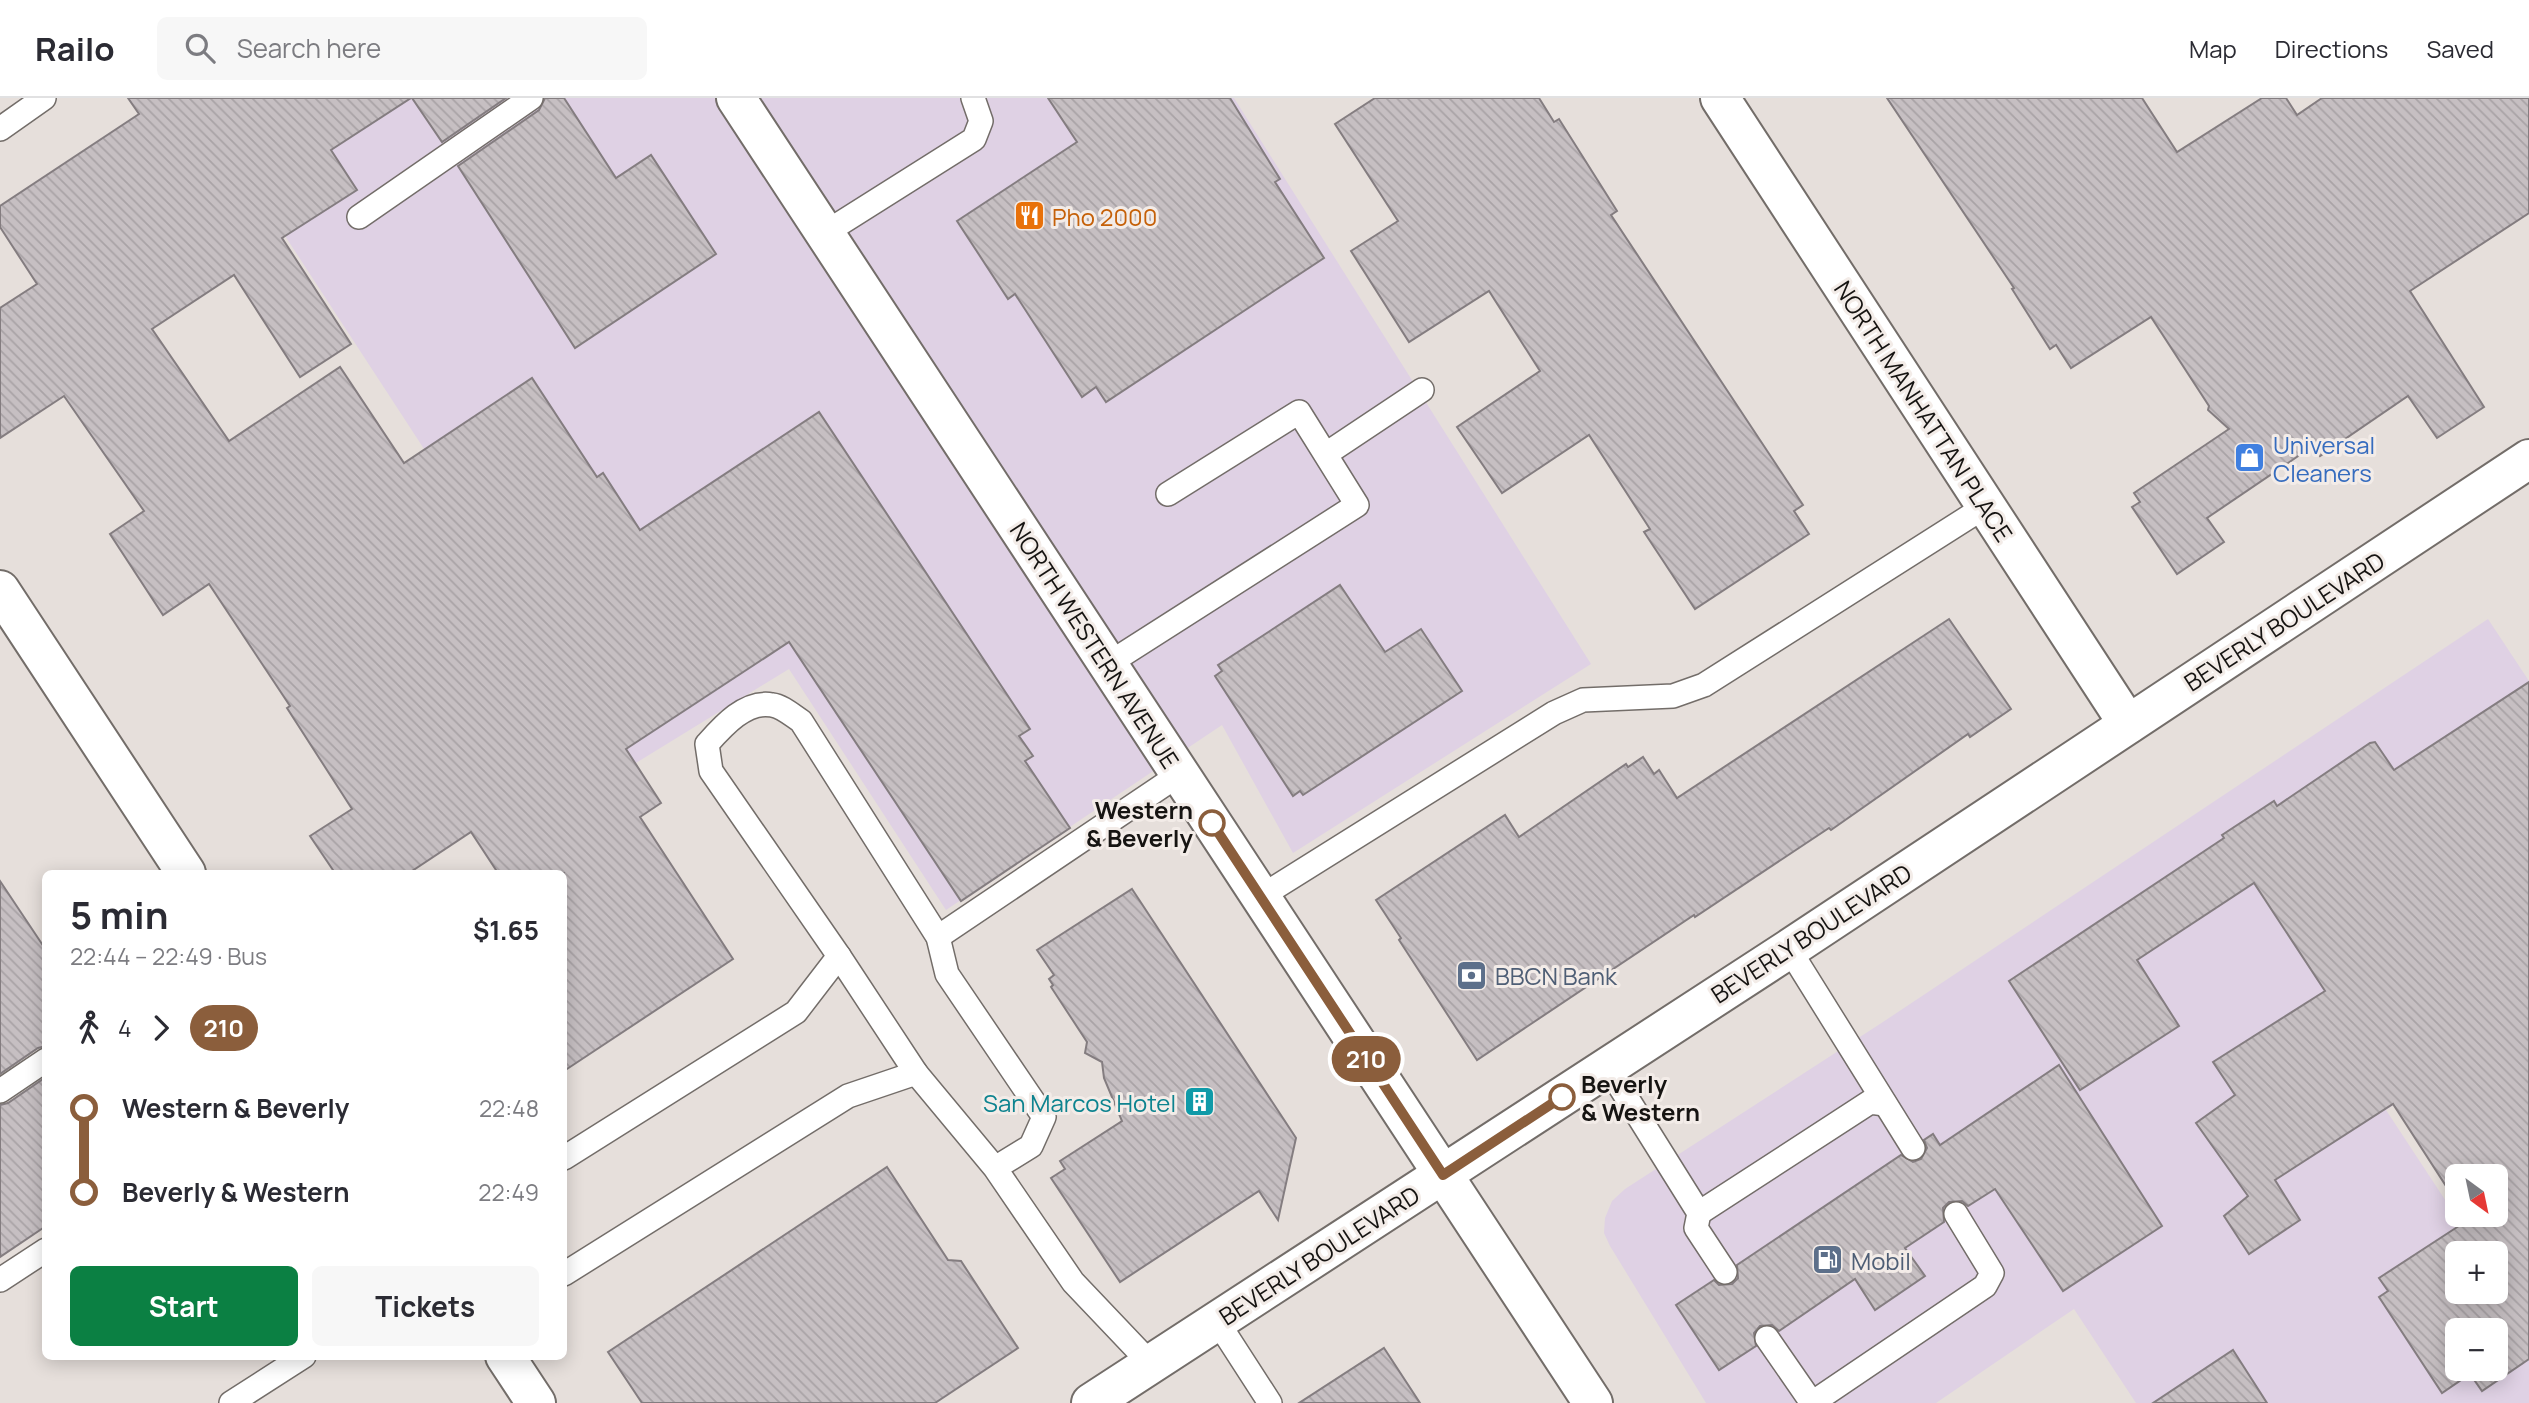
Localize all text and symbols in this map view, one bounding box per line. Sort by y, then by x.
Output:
search box [157,17,647,80]
text: Railo [35,26,115,71]
icon: search [181,29,219,67]
text: Search here [237,30,381,66]
text: Map [2189,32,2237,65]
text: Directions [2275,32,2388,65]
text: Saved [2426,32,2494,65]
restaurant icon: Pho 2000 [1012,199,1046,233]
place label: Pho 2000 [1052,200,1157,233]
street label: NORTH MANHATTAN PLACE [1827,274,2021,548]
place label: Universal Cleaners [2273,428,2375,489]
shop icon: Universal Cleaners [2233,441,2267,475]
street label: NORTH WESTERN AVENUE [1003,515,1187,775]
street label: BEVERLY BOULEVARD [2177,544,2391,698]
place label: Western & Beverly [1086,793,1194,854]
marker: Western & Beverly [1199,810,1225,836]
street label: BEVERLY BOULEVARD [1704,856,1918,1010]
text: 5 min [70,888,168,940]
text: $1.65 [473,912,539,948]
text: 22:44 – 22:49 · Bus [70,940,267,972]
bank icon: BBCN Bank [1455,958,1489,992]
place label: BBCN Bank [1495,959,1618,992]
icon: walk [70,1009,108,1047]
icon: forward [142,1009,180,1047]
text: 210 [204,1011,244,1044]
text: 4 [118,1012,132,1044]
line badge: 210 [1326,1036,1406,1082]
text: 210 [1346,1042,1386,1075]
place label: Beverly & Western [1581,1067,1700,1128]
marker: Beverly & Western [1549,1084,1575,1110]
building icon: San Marcos Hotel [1182,1085,1216,1119]
place label: San Marcos Hotel [983,1086,1176,1119]
text: Western & Beverly [122,1090,349,1126]
text: 22:48 [479,1092,539,1124]
north arrow [2445,1164,2508,1227]
map controls [2445,1164,2508,1381]
text: Beverly & Western [122,1174,349,1210]
text: 22:49 [478,1176,539,1208]
street label: BEVERLY BOULEVARD [1212,1178,1426,1332]
button: + [2445,1241,2508,1304]
fuel station icon: Mobil [1811,1243,1845,1277]
place label: Mobil [1851,1244,1911,1277]
button: Start [70,1266,298,1346]
button: Tickets [312,1266,539,1346]
button: − [2445,1318,2508,1381]

